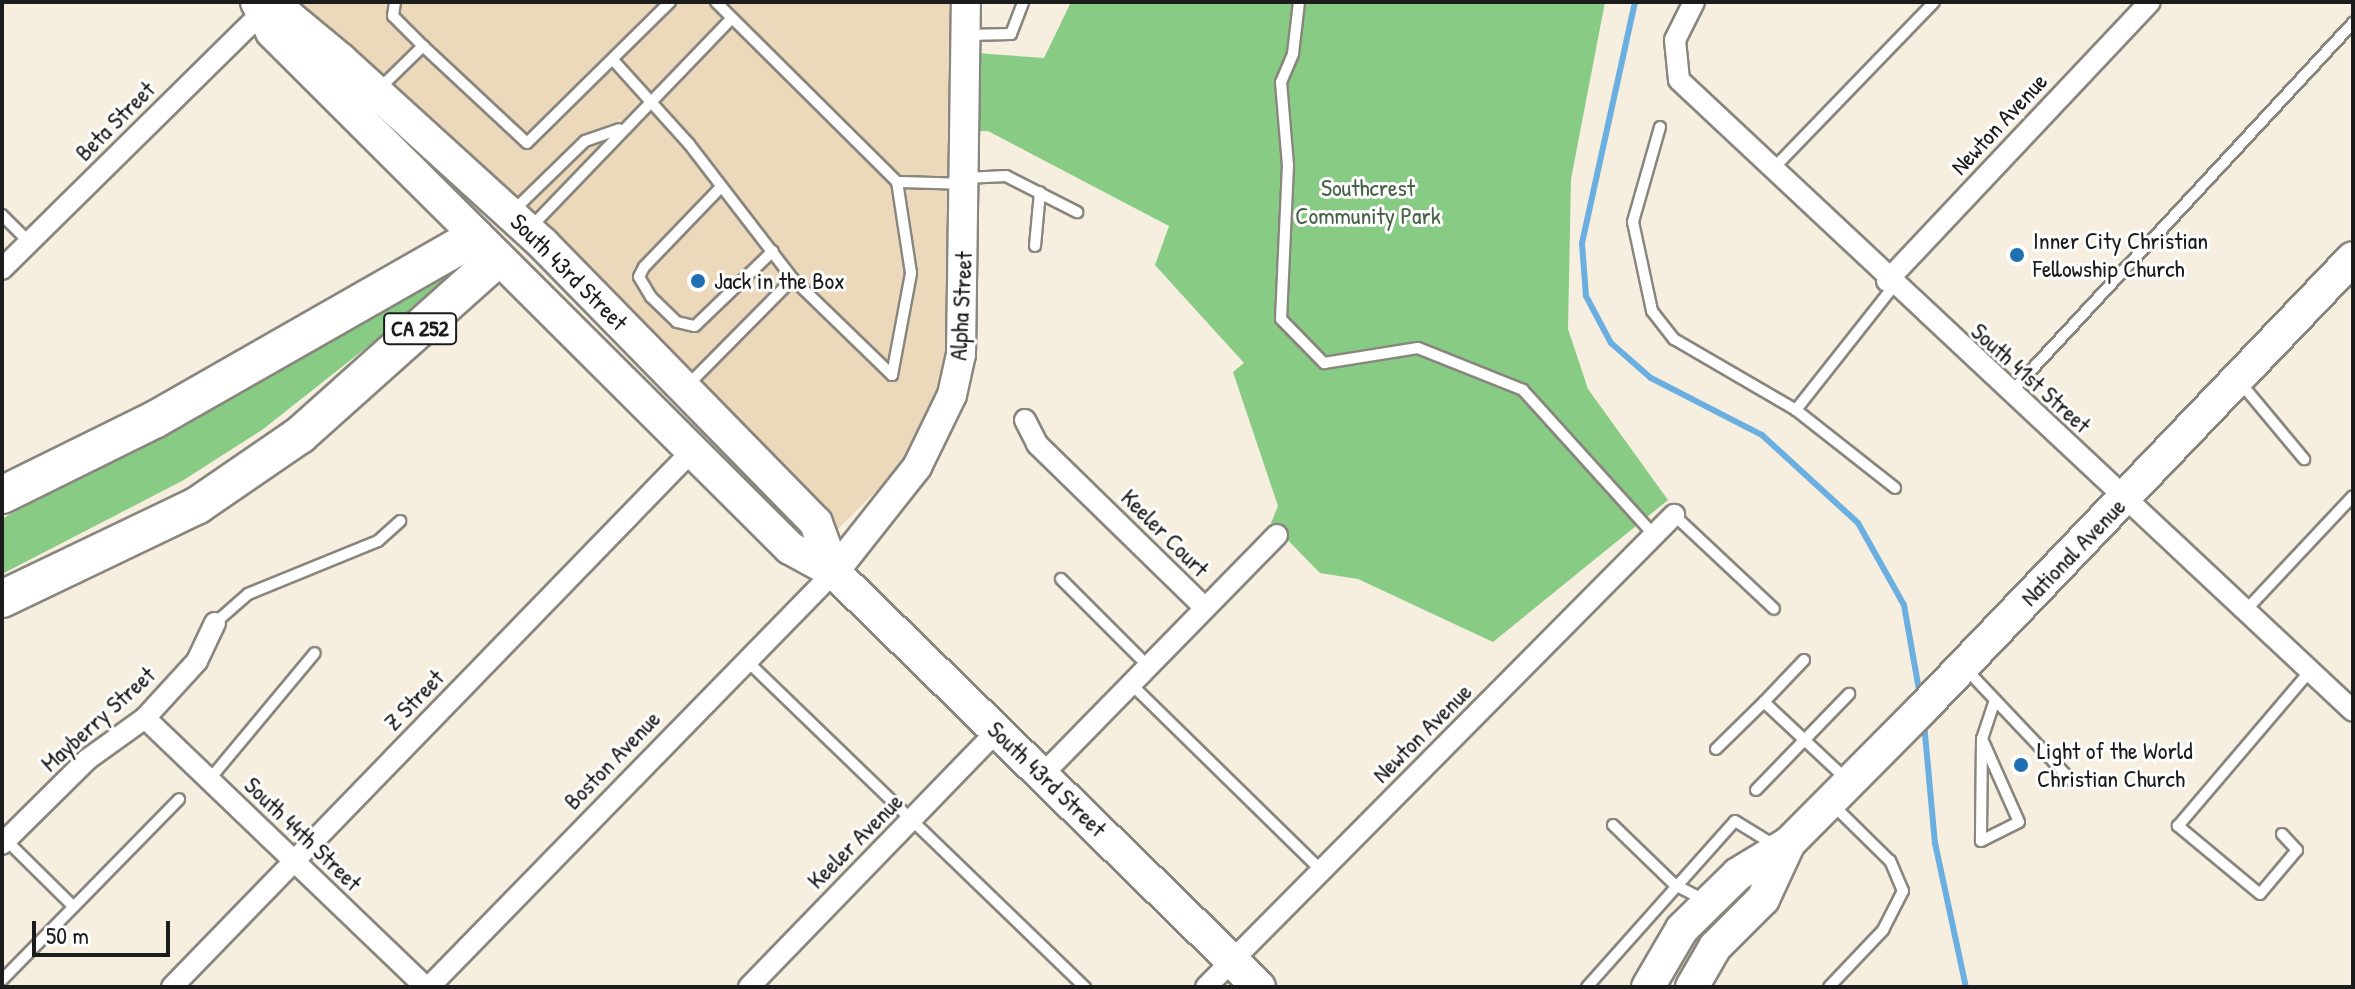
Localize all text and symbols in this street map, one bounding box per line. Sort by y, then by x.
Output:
street label: Newton Avenue [1945,67,2053,181]
street label: Beta Street [69,75,161,167]
park label: Southcrest Community Park [1295,174,1441,230]
street label: South 43rd Street [504,207,634,337]
place label: Inner City Christian Fellowship Church [2033,227,2208,283]
marker: Inner City Christian Fellowship Church [2008,246,2026,264]
street label: Alpha Street [944,251,978,361]
place label: Jack in the Box [714,267,845,295]
marker: Jack in the Box [689,272,707,290]
road number: CA 252 [382,311,458,347]
street label: South 41st Street [1965,317,2097,439]
street label: Keeler Court [1115,483,1215,583]
street label: National Avenue [2015,492,2131,612]
street label: Mayberry Street [35,660,161,778]
street label: Z Street [378,664,450,736]
street label: Newton Avenue [1366,677,1478,789]
street label: Boston Avenue [558,705,666,815]
street label: South 43rd Street [982,715,1112,843]
place label: Light of the World Christian Church [2037,737,2192,793]
marker: Light of the World Christian Church [2012,756,2030,774]
street label: South 44th Street [238,771,368,897]
street label: Keeler Avenue [801,787,909,895]
scale bar [36,905,174,955]
text: 50 m [46,919,89,951]

